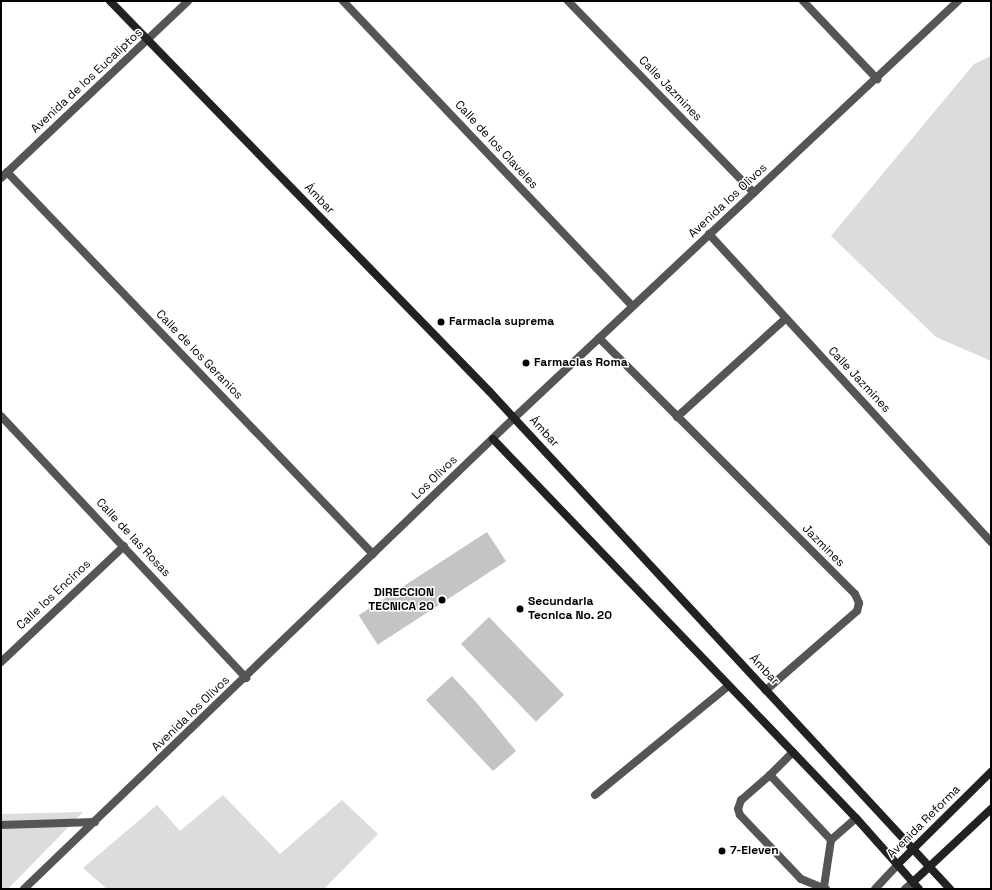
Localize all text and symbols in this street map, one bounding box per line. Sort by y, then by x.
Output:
street label: Avenida de los Eucaliptos [28,26,146,136]
street label: Calle Jazmines [635,54,705,124]
street label: Calle de los Claveles [451,98,541,192]
street label: Avenida los Olivos [686,161,770,241]
street label: Ámbar [301,181,337,217]
street label: Calle de los Geranios [153,307,245,403]
place label: Farmacia suprema [449,315,554,329]
marker: Farmacia suprema [436,317,446,327]
street label: Calle Jazmines [825,344,893,416]
place label: Farmacias Roma [534,356,628,370]
marker: Farmacias Roma [521,358,531,368]
street label: Ámbar [526,414,562,450]
street label: Los Olivos [409,453,461,503]
street label: Calle de las Rosas [93,496,173,580]
street label: Jazmines [799,522,847,570]
street label: Calle los Encinos [14,557,94,633]
place label: DIRECCION TECNICA 20 [368,586,434,614]
marker: DIRECCION TECNICA 20 [437,595,447,605]
place label: Secundaria Tecnica No. 20 [528,595,612,623]
marker: Secundaria Tecnica No. 20 [515,604,525,614]
street label: Ámbar [746,652,782,688]
street label: Avenida los Olivos [149,673,233,755]
street label: Avenida Reforma [885,783,963,861]
place label: 7-Eleven [730,844,779,858]
marker: 7-Eleven [717,846,727,856]

